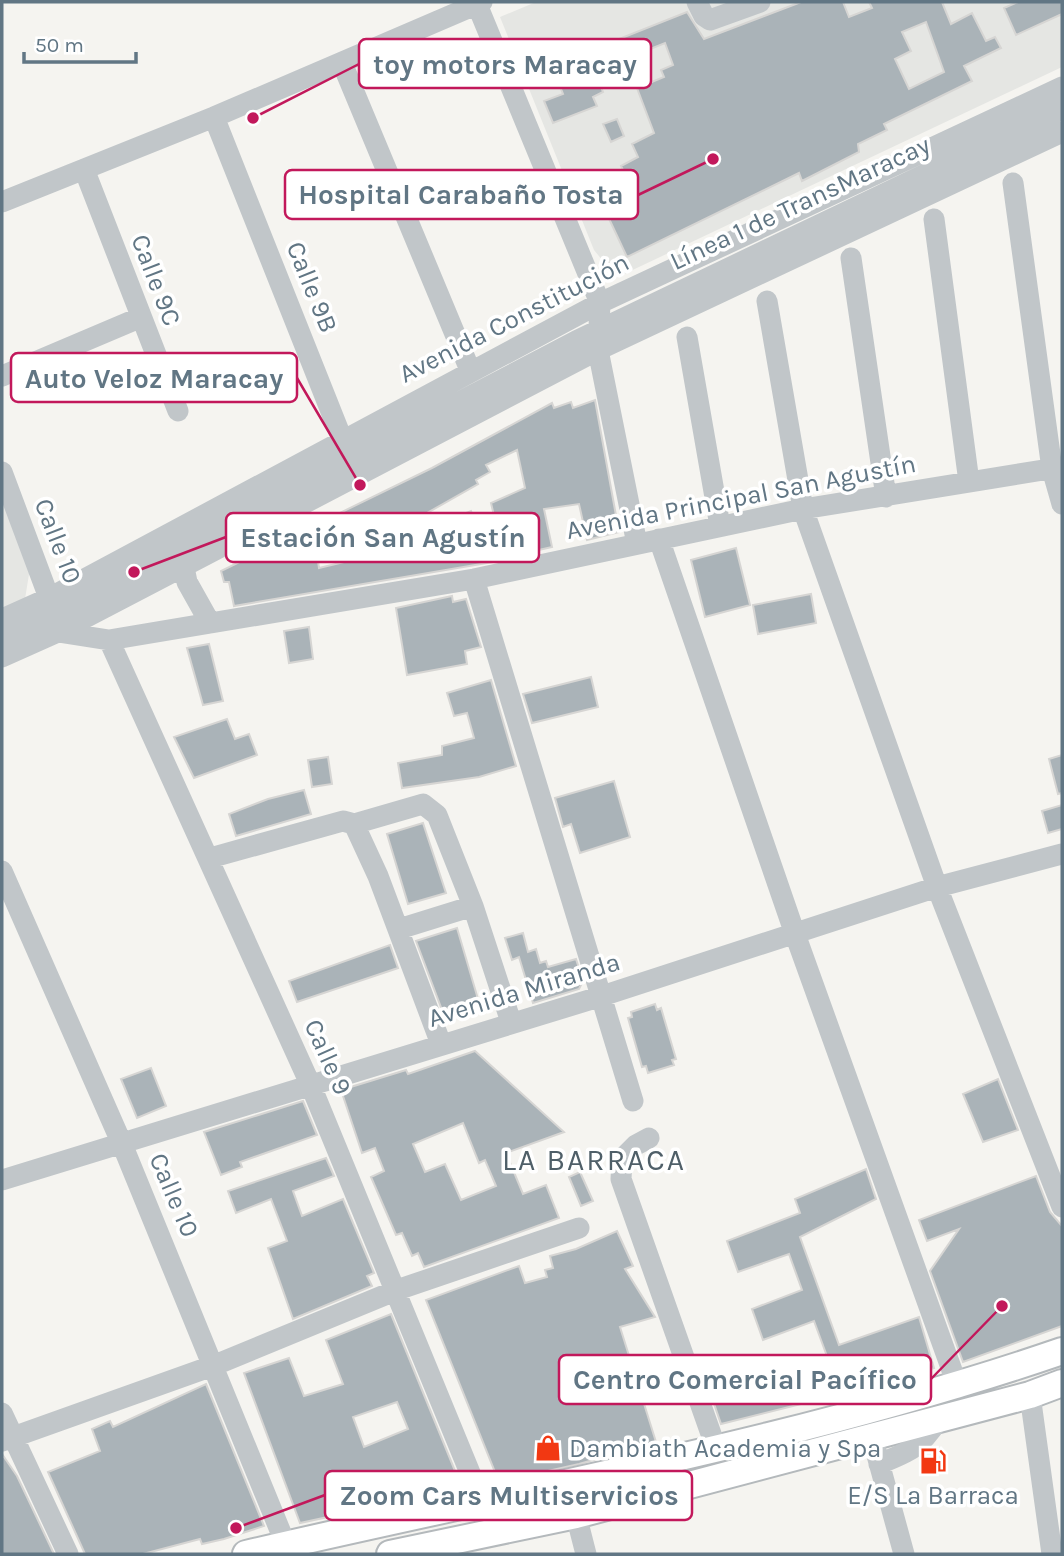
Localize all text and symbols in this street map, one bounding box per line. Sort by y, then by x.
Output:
scale bar [24,21,136,65]
text: 50 m [35,33,84,57]
callout: toy motors Maracay [359,39,651,88]
text: toy motors Maracay [373,48,637,81]
street label: Línea 1 de TransMaracay [665,129,935,277]
callout: Hospital Carabaño Tosta [285,170,638,219]
text: Hospital Carabaño Tosta [298,178,624,211]
street label: Calle 9C [124,230,188,330]
street label: Calle 9B [280,237,344,337]
street label: Avenida Constitución [394,247,634,389]
callout: Auto Veloz Maracay [11,353,297,402]
text: Auto Veloz Maracay [25,362,283,395]
street label: Avenida Principal San Agustín [564,448,918,546]
street label: Calle 10 [28,494,88,588]
callout: Estación San Agustín [226,513,539,562]
text: Estación San Agustín [240,521,526,554]
street label: Avenida Miranda [424,946,624,1034]
street label: Calle 9 [298,1014,358,1100]
district label: LA BARRACA [502,1142,686,1178]
street label: Calle 10 [142,1148,206,1242]
callout: Centro Comercial Pacífico [559,1355,931,1404]
text: Centro Comercial Pacífico [573,1363,917,1396]
shop icon: Dambiath Academia y Spa [533,1433,563,1463]
place label: Dambiath Academia y Spa [569,1433,881,1464]
fuel station icon: E/S La Barraca [918,1446,948,1476]
callout: Zoom Cars Multiservicios [325,1471,692,1520]
text: Zoom Cars Multiservicios [339,1479,679,1512]
place label: E/S La Barraca [847,1480,1019,1511]

